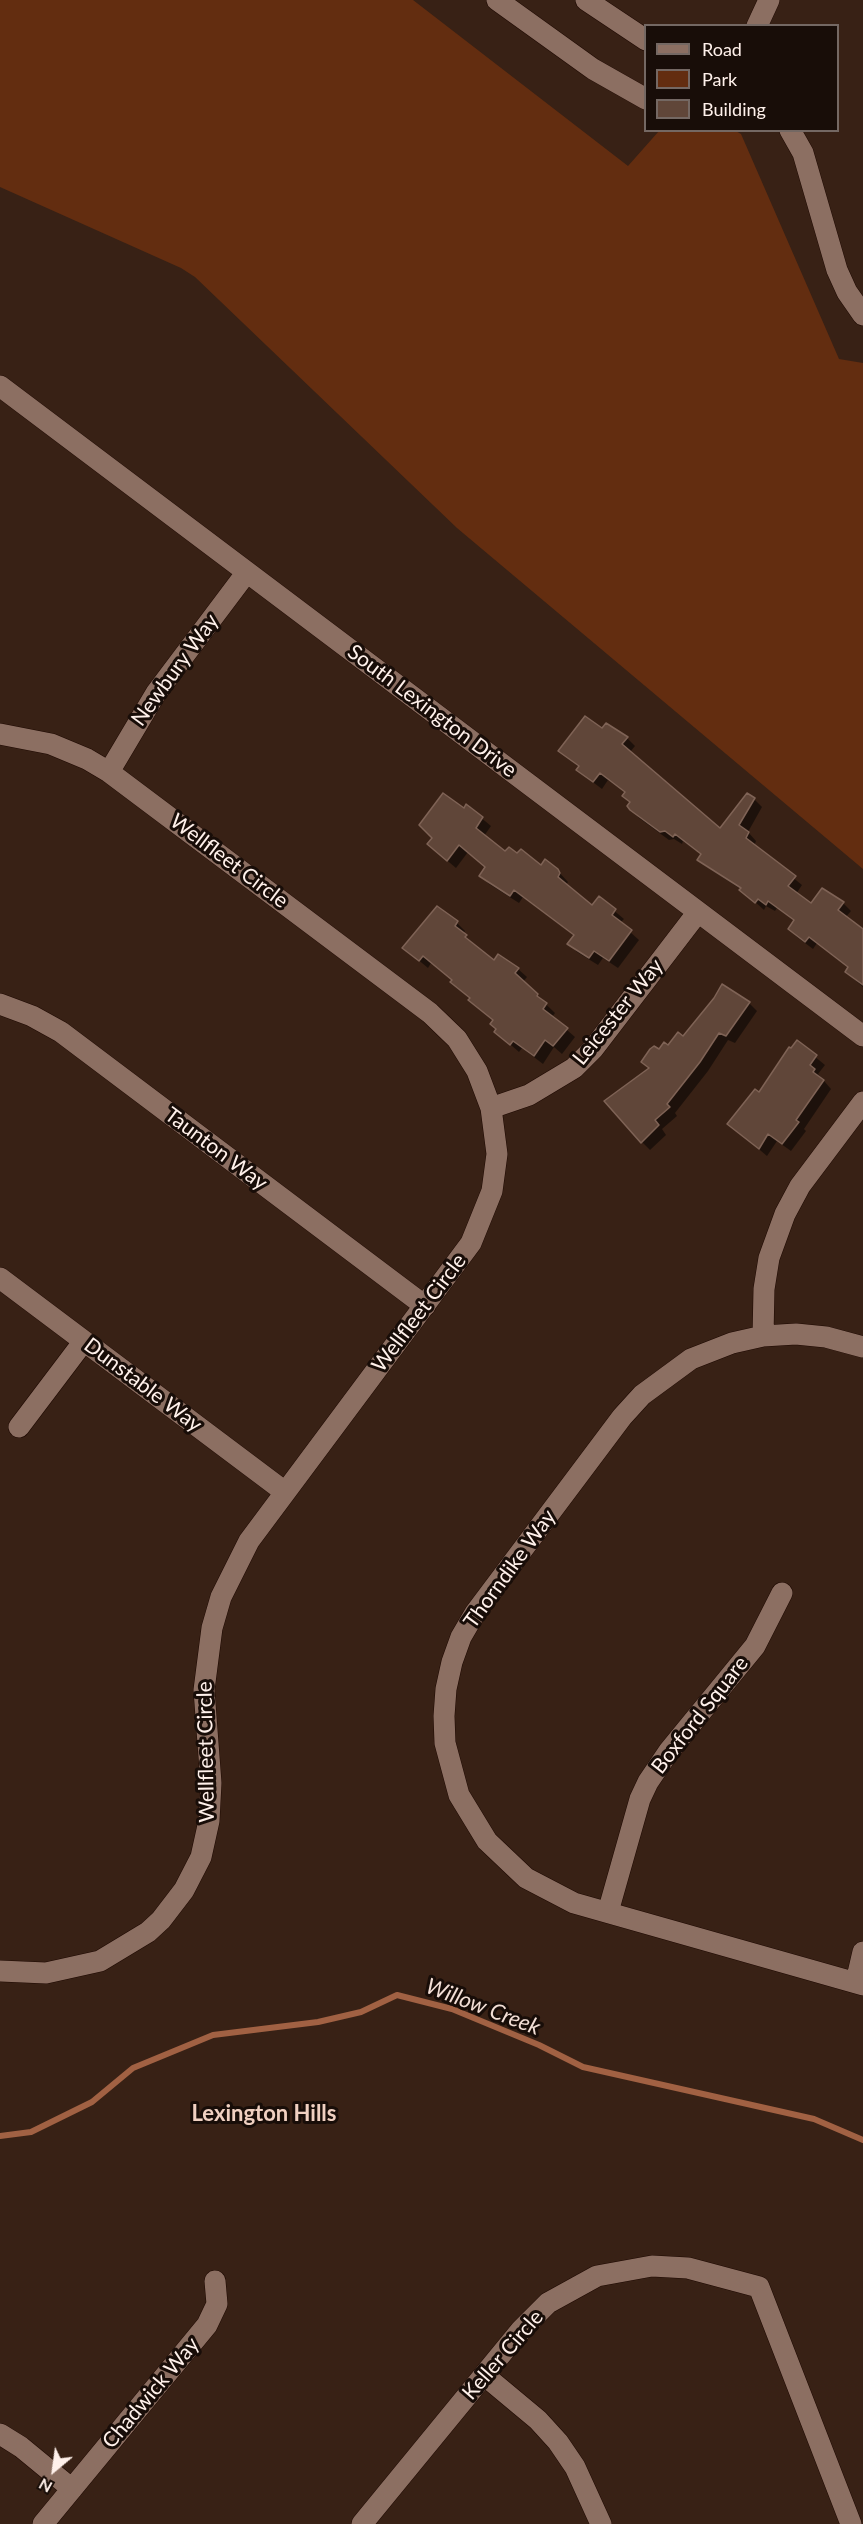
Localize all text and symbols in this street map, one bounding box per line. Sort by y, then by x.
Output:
legend [644,24,839,132]
text: Road [702,38,742,60]
text: Park [702,68,737,90]
text: Building [702,98,766,120]
street label: Newbury Way [126,609,224,731]
street label: South Lexington Drive [342,639,522,783]
street label: Wellfleet Circle [165,808,293,914]
street label: Leicester Way [568,954,668,1070]
street label: Taunton Way [160,1102,272,1196]
street label: Wellfleet Circle [366,1249,472,1377]
street label: Dunstable Way [79,1332,207,1438]
street label: Thorndike Way [459,1505,561,1633]
street label: Boxford Square [646,1651,754,1779]
street label: Wellfleet Circle [192,1681,220,1823]
water label: Willow Creek [422,1973,544,2041]
district label: Lexington Hills [191,2101,337,2127]
street label: Keller Circle [457,2305,549,2405]
street label: Chadwick Way [97,2332,205,2454]
north arrow [24,2440,84,2500]
text: N [35,2475,55,2497]

